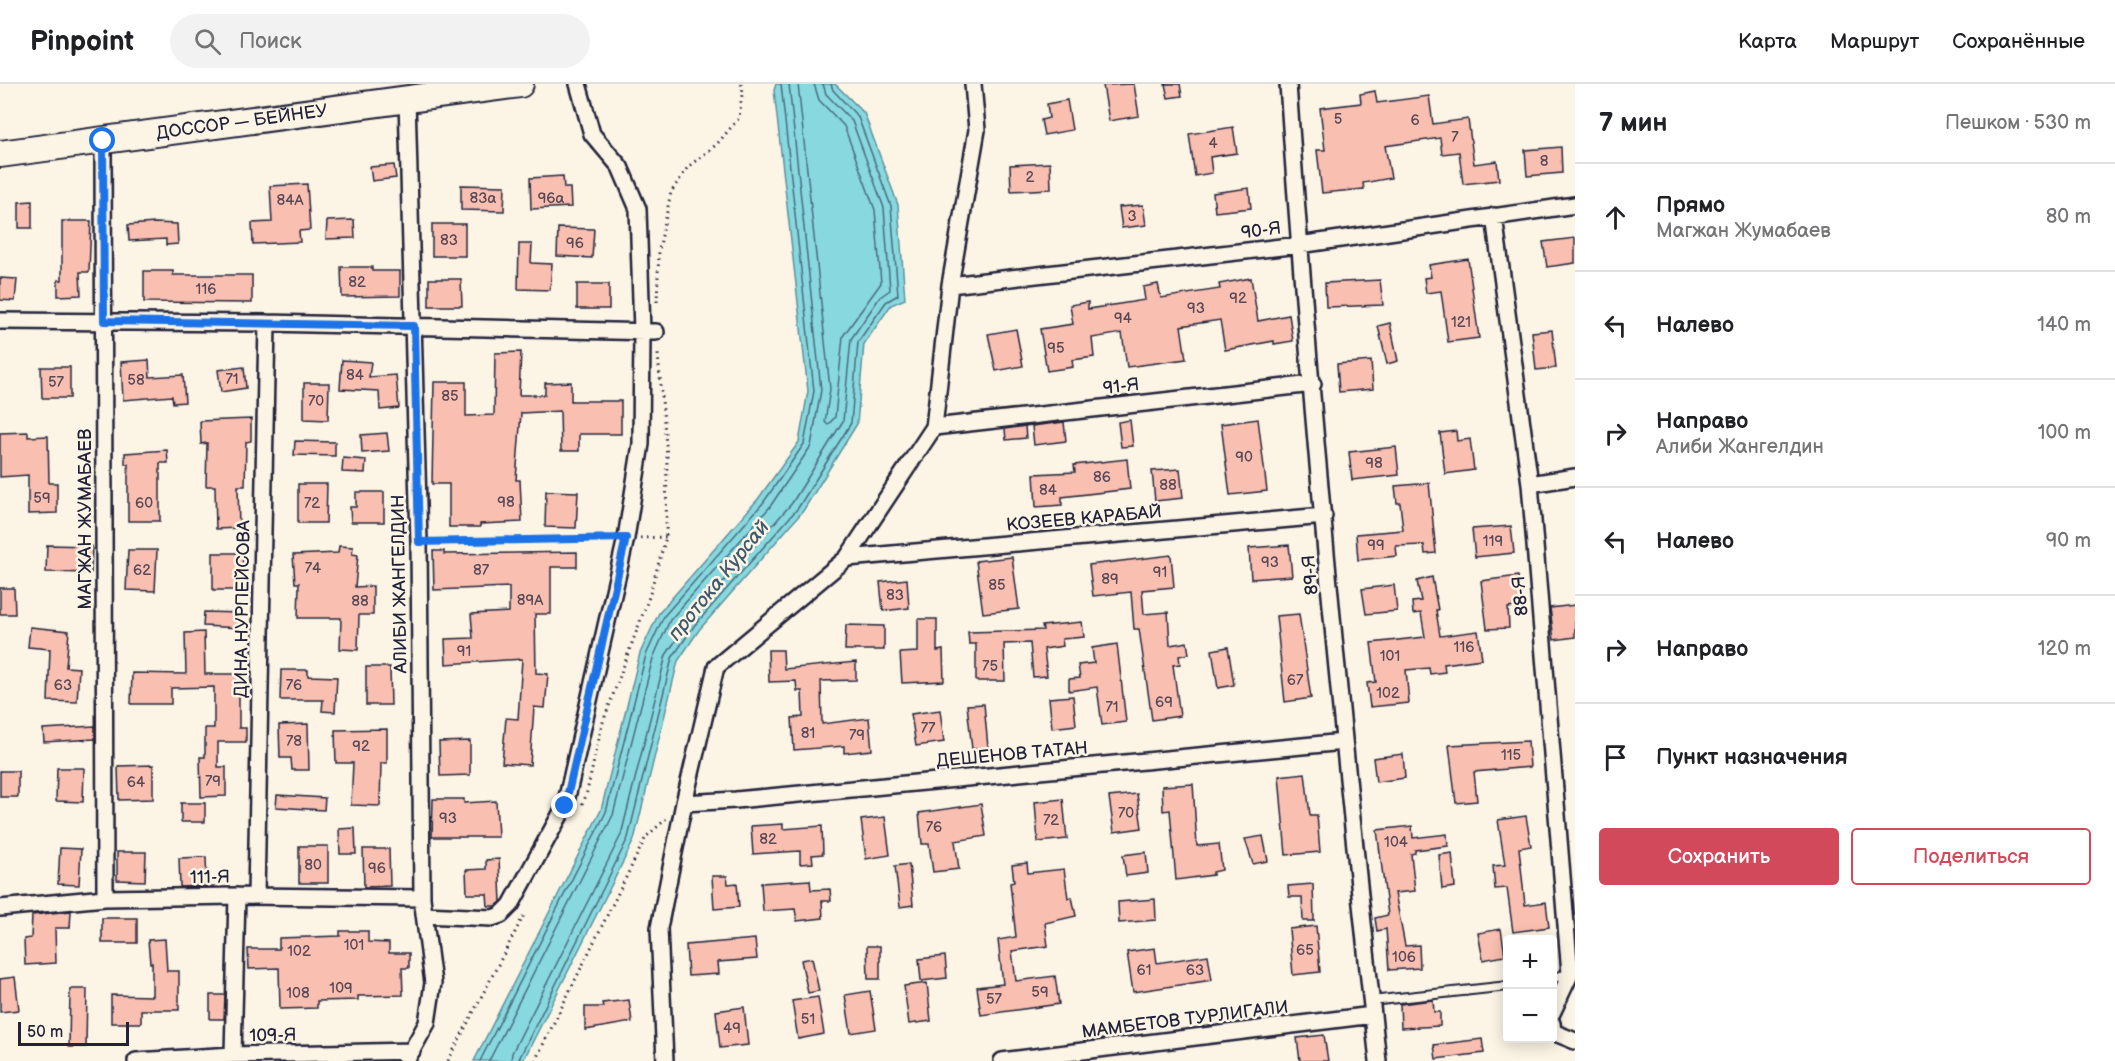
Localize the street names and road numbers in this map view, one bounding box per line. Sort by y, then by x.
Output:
street label: ДОССОР — БЕЙНЕУ [155,100,329,144]
street label: 90-Я [1240,218,1282,243]
street label: 91-Я [1102,374,1140,399]
street label: МАГЖАН ЖУМАБАЕВ [75,429,96,609]
street label: АЛИБИ ЖАНГЕЛДИН [387,494,412,675]
street label: КОЗЕЕВ КАРАБАЙ [1005,501,1163,536]
street label: ДИНА НУРПЕЙСОВА [230,520,255,698]
street label: 89-Я [1298,554,1323,596]
street label: 88-Я [1508,575,1533,617]
street label: ДЕШЕНОВ ТАТАН [935,737,1089,772]
street label: 111-Я [190,867,230,888]
street label: МАМБЕТОВ ТУРЛИГАЛИ [1081,996,1290,1043]
street label: 109-Я [249,1025,297,1046]

